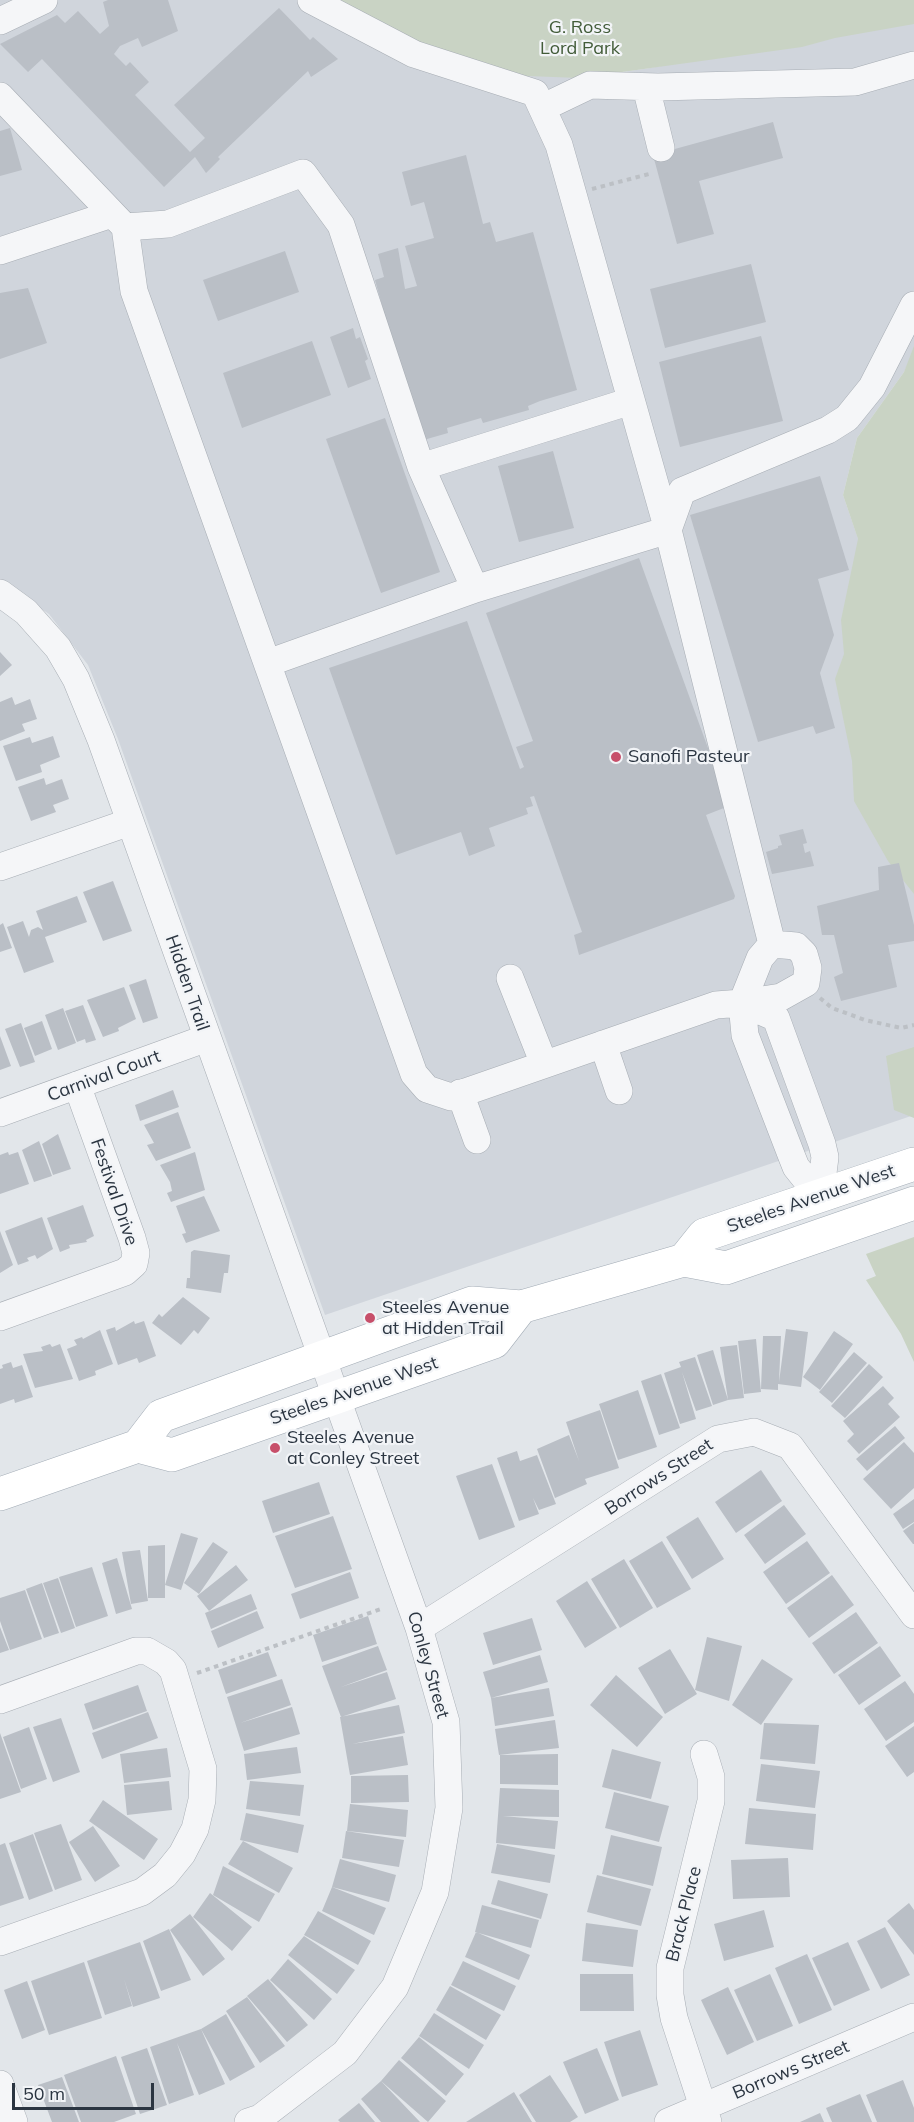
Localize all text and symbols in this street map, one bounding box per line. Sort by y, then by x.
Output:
park label: G. Ross Lord Park [540,17,620,60]
place label: Sanofi Pasteur [628,746,750,768]
marker: Sanofi Pasteur [609,750,623,764]
street label: Hidden Trail [161,932,213,1034]
street label: Carnival Court [44,1046,164,1106]
street label: Festival Drive [86,1136,142,1248]
street label: Steeles Avenue West [724,1160,898,1238]
place label: Steeles Avenue at Hidden Trail [382,1297,509,1340]
marker: Steeles Avenue at Hidden Trail [363,1311,377,1325]
street label: Steeles Avenue West [267,1352,441,1430]
place label: Steeles Avenue at Conley Street [287,1427,419,1470]
street label: Borrows Street [601,1434,717,1520]
marker: Steeles Avenue at Conley Street [268,1441,282,1455]
street label: Conley Street [402,1609,454,1721]
street label: Brack Place [662,1864,706,1964]
street label: Borrows Street [729,2036,853,2104]
scale bar [15,2071,158,2109]
text: 50 m [23,2082,65,2105]

